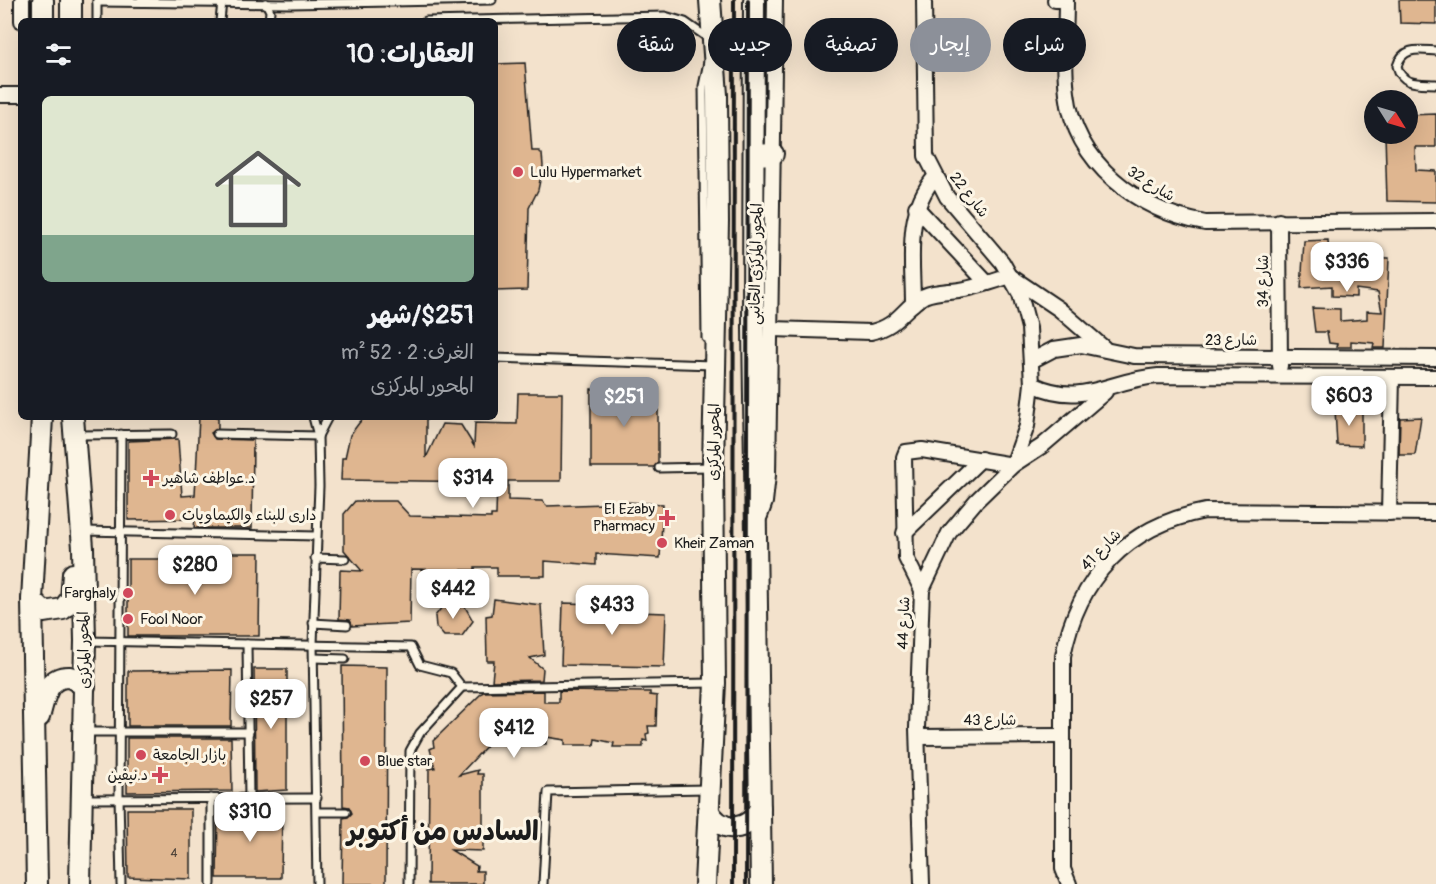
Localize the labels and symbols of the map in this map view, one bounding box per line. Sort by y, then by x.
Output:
north arrow [1364,90,1418,144]
street label: شارع 32 [1124,162,1178,206]
place label: Lulu Hypermarket [530,163,642,182]
marker: Lulu Hypermarket [511,165,525,179]
street label: شارع 22 [945,168,993,222]
street label: المحور المركزى الجانبى [745,203,767,325]
pin: $336 [1311,242,1383,293]
street label: شارع 34 [1254,255,1273,307]
street label: شارع 23 [1205,331,1257,350]
pin: $603 [1313,376,1385,427]
pin: $251 [588,377,660,428]
street label: المحور المركزى [704,403,724,481]
pin: $314 [437,458,509,509]
place label: د.عواطف شاهير [161,469,256,488]
marker: د.عواطف شاهير [144,471,158,485]
place label: El Ezaby Pharmacy [593,500,656,536]
place label: دارى للبناء والكيماويات [182,506,317,525]
marker: دارى للبناء والكيماويات [163,508,177,522]
marker: El Ezaby Pharmacy [660,511,674,525]
street label: شارع 41 [1077,525,1125,575]
place label: Kheir Zaman [674,534,754,553]
marker: Kheir Zaman [655,536,669,550]
pin: $280 [159,545,231,596]
pin: $442 [417,569,489,620]
place label: Farghaly [64,584,117,603]
pin: $433 [576,585,648,636]
marker: Farghaly [121,586,135,600]
street label: شارع 44 [894,596,914,650]
place label: Fool Noor [140,610,203,629]
street label: المحور المركزى [74,611,94,689]
marker: Fool Noor [121,612,135,626]
pin: $257 [235,679,307,730]
pin: $412 [478,708,550,759]
street label: شارع 43 [964,711,1016,730]
place label: بازار الجامعة [153,746,226,765]
marker: بازار الجامعة [134,748,148,762]
place label: Blue star [377,752,433,771]
marker: Blue star [358,754,372,768]
place label: د.نيفين [108,766,148,785]
marker: د.نيفين [153,768,167,782]
pin: $310 [214,792,286,843]
district label: السادس من أكتوبر [344,814,539,848]
house number: 4 [171,846,178,861]

